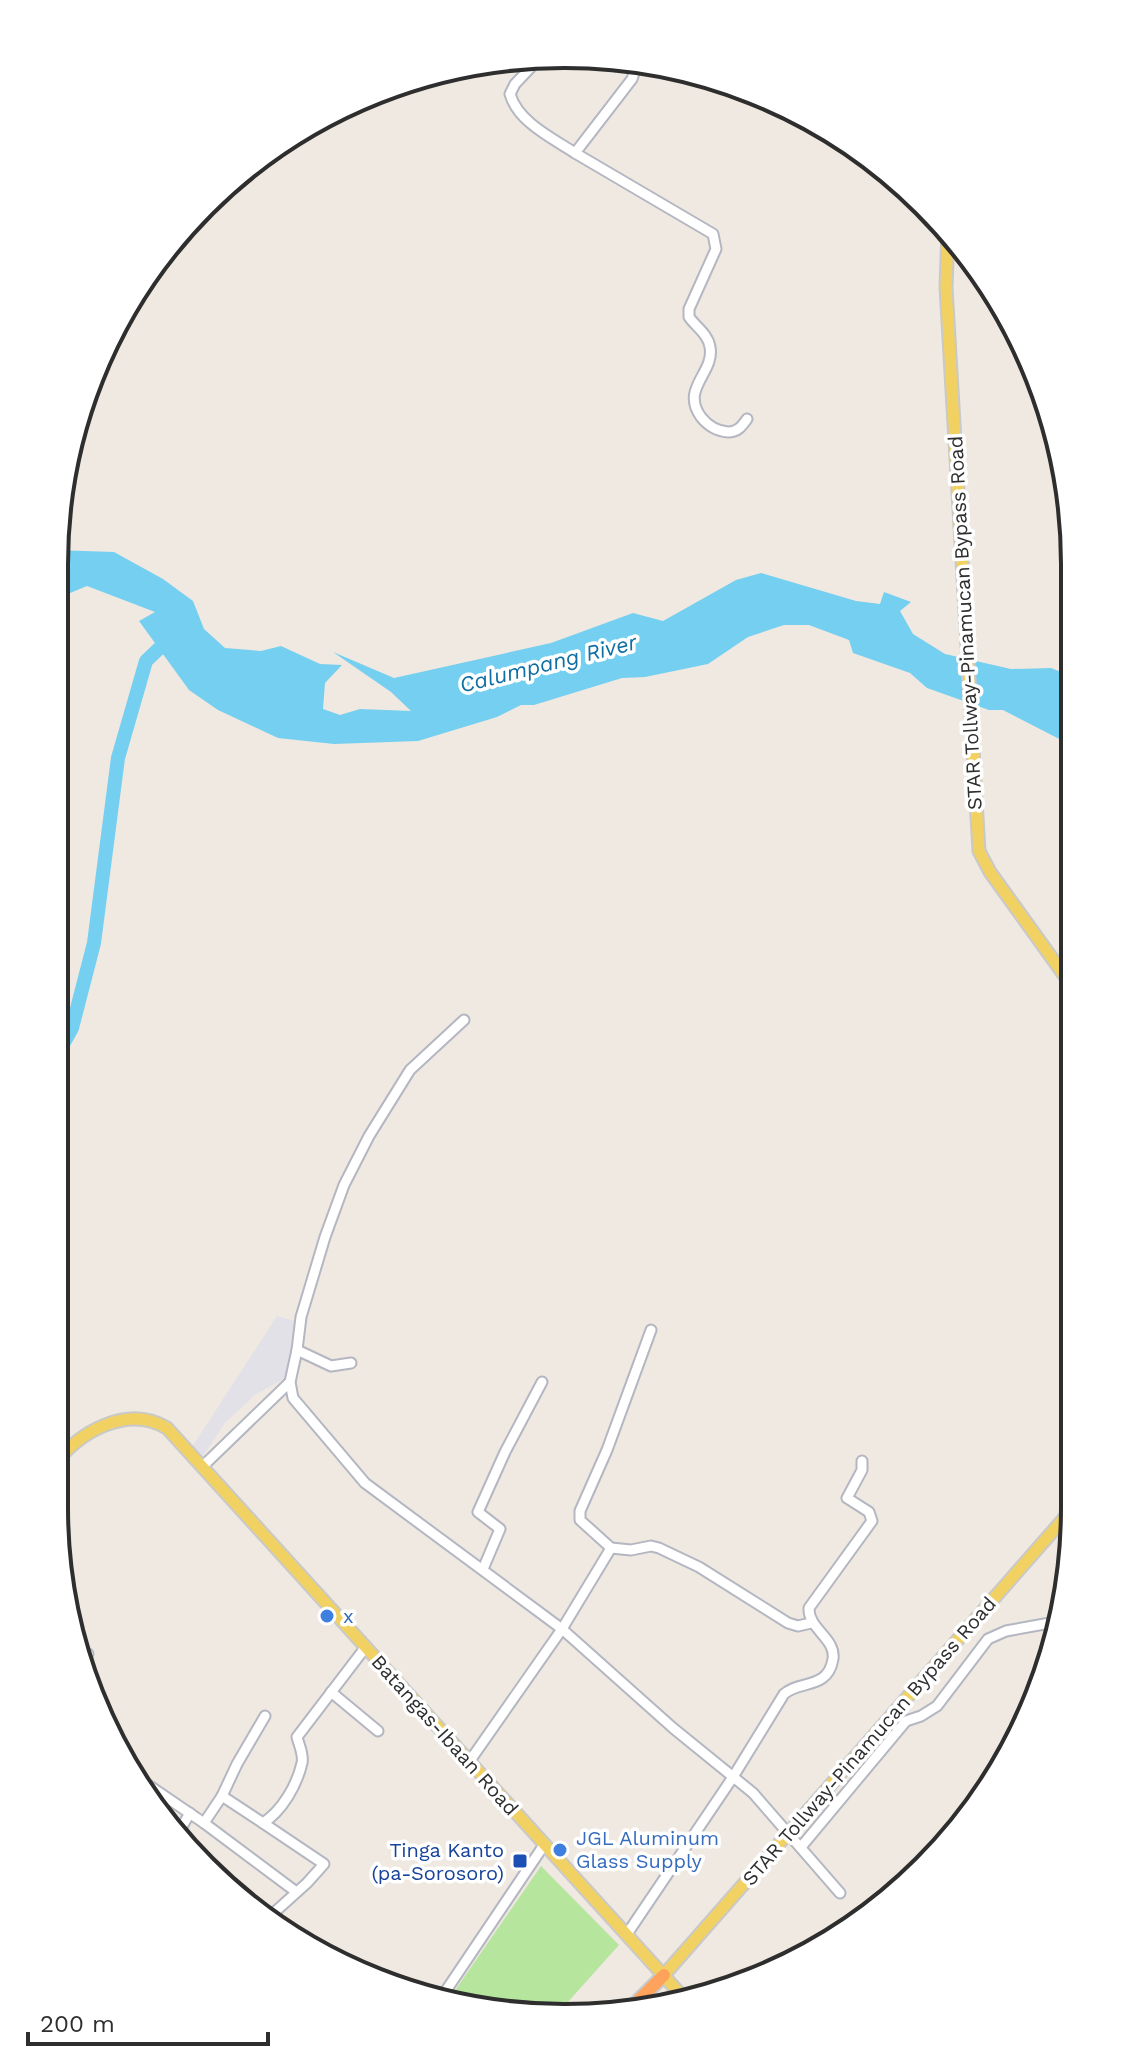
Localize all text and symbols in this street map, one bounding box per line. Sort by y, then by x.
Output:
street label: STAR Tollway-Pinamucan Bypass Road [943,435,987,811]
water label: Calumpang River [457,629,641,698]
street label: STAR Tollway-Pinamucan Bypass Road [737,1592,1001,1890]
place label: x [343,1604,354,1628]
marker: x [318,1607,336,1625]
street label: Batangas-Ibaan Road [367,1650,523,1820]
place label: JGL Aluminum Glass Supply [576,1826,719,1873]
place label: Tinga Kanto (pa-Sorosoro) [371,1838,504,1885]
marker: JGL Aluminum Glass Supply [551,1841,569,1859]
marker: Tinga Kanto (pa-Sorosoro) [511,1852,529,1870]
scale bar [28,1996,268,2046]
text: 200 m [40,2010,115,2038]

